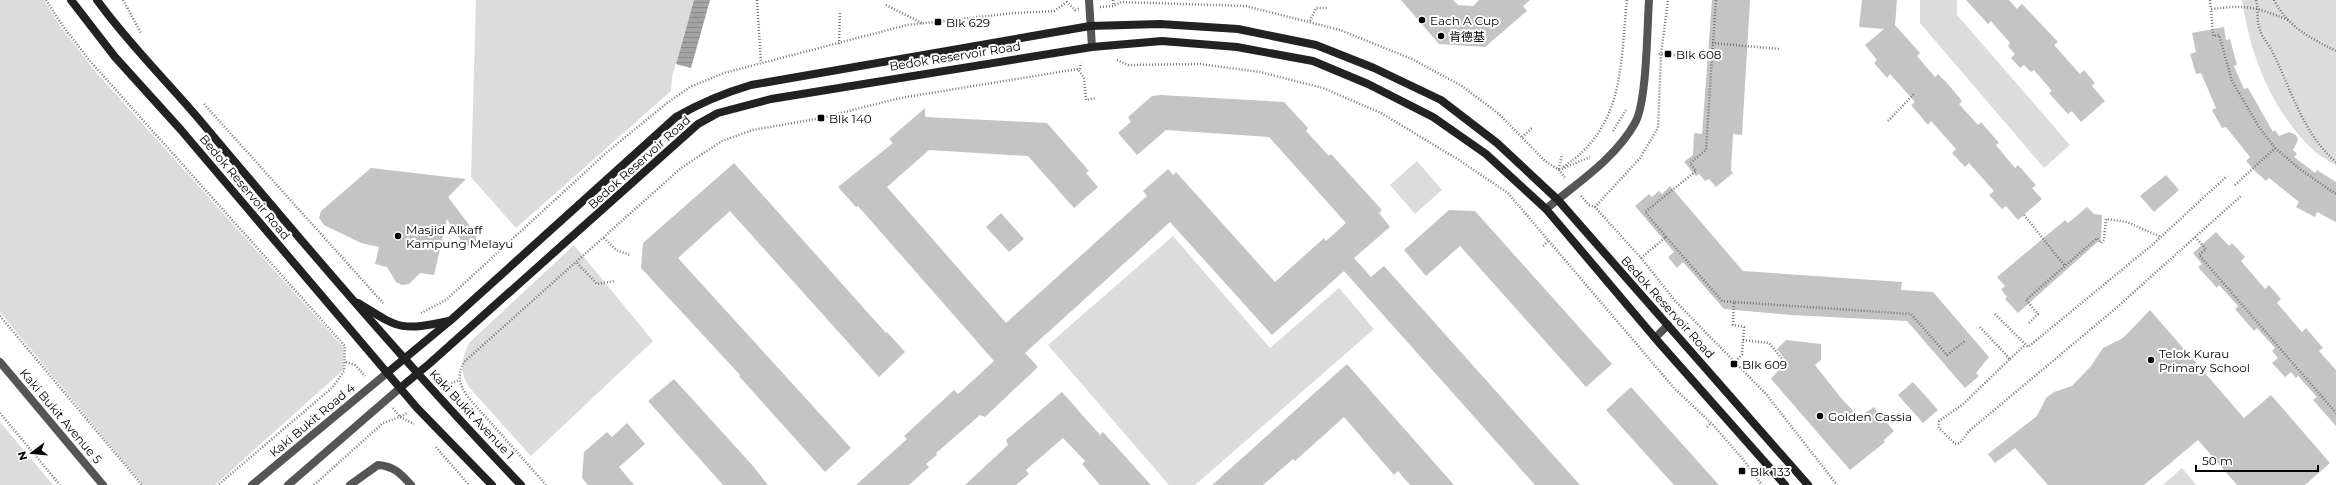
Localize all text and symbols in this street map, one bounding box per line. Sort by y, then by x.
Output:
place label: Each A Cup [1430,13,1499,28]
place label: Blk 629 [946,15,990,30]
marker: Each A Cup [1417,15,1427,25]
marker: Blk 629 [933,17,943,27]
place label: 肯德基 [1449,29,1485,44]
marker: 肯德基 [1436,31,1446,41]
street label: Bedok Reservoir Road [888,38,1022,74]
place label: Blk 608 [1676,47,1722,62]
marker: Blk 608 [1663,49,1673,59]
place label: Blk 140 [829,111,872,126]
street label: Bedok Reservoir Road [585,112,693,212]
marker: Blk 140 [816,113,826,123]
street label: Bedok Reservoir Road [197,131,293,243]
place label: Masjid Alkaff Kampung Melayu [406,222,513,251]
marker: Masjid Alkaff Kampung Melayu [393,231,403,241]
street label: Bedok Reservoir Road [1618,253,1718,361]
place label: Telok Kurau Primary School [2159,346,2250,375]
marker: Telok Kurau Primary School [2146,355,2156,365]
place label: Blk 609 [1742,357,1787,372]
marker: Blk 609 [1729,359,1739,369]
street label: Kaki Bukit Avenue 5 [17,365,105,467]
street label: Kaki Bukit Avenue 1 [427,366,517,462]
street label: Kaki Bukit Road 4 [266,380,358,460]
place label: Golden Cassia [1828,409,1912,424]
marker: Golden Cassia [1815,411,1825,421]
north arrow [12,433,52,473]
scale bar [2196,447,2318,473]
text: N [14,450,30,462]
text: 50 m [2202,453,2233,468]
place label: Blk 133 [1750,464,1791,479]
marker: Blk 133 [1737,466,1747,476]

